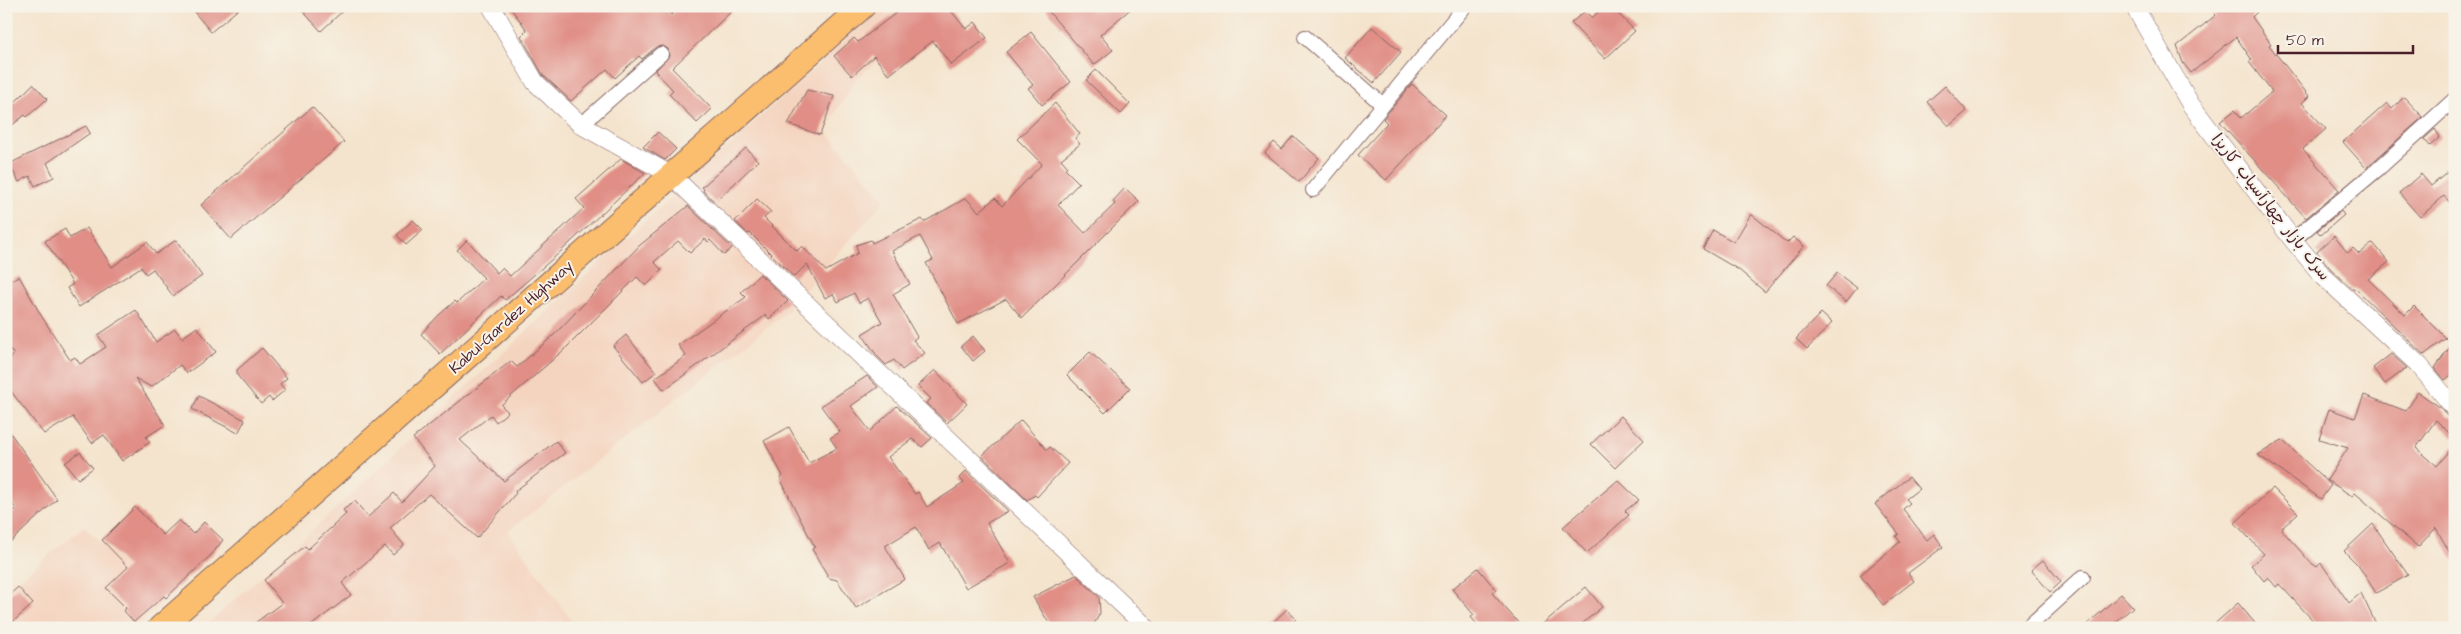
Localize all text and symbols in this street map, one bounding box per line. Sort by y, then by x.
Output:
scale bar [2278,22,2414,54]
text: 50 m [2286,30,2324,51]
street label: سرک بازار چهارآسیاب کاریزا [2207,129,2335,285]
street label: Kabul-Gardez Highway [444,255,579,379]

